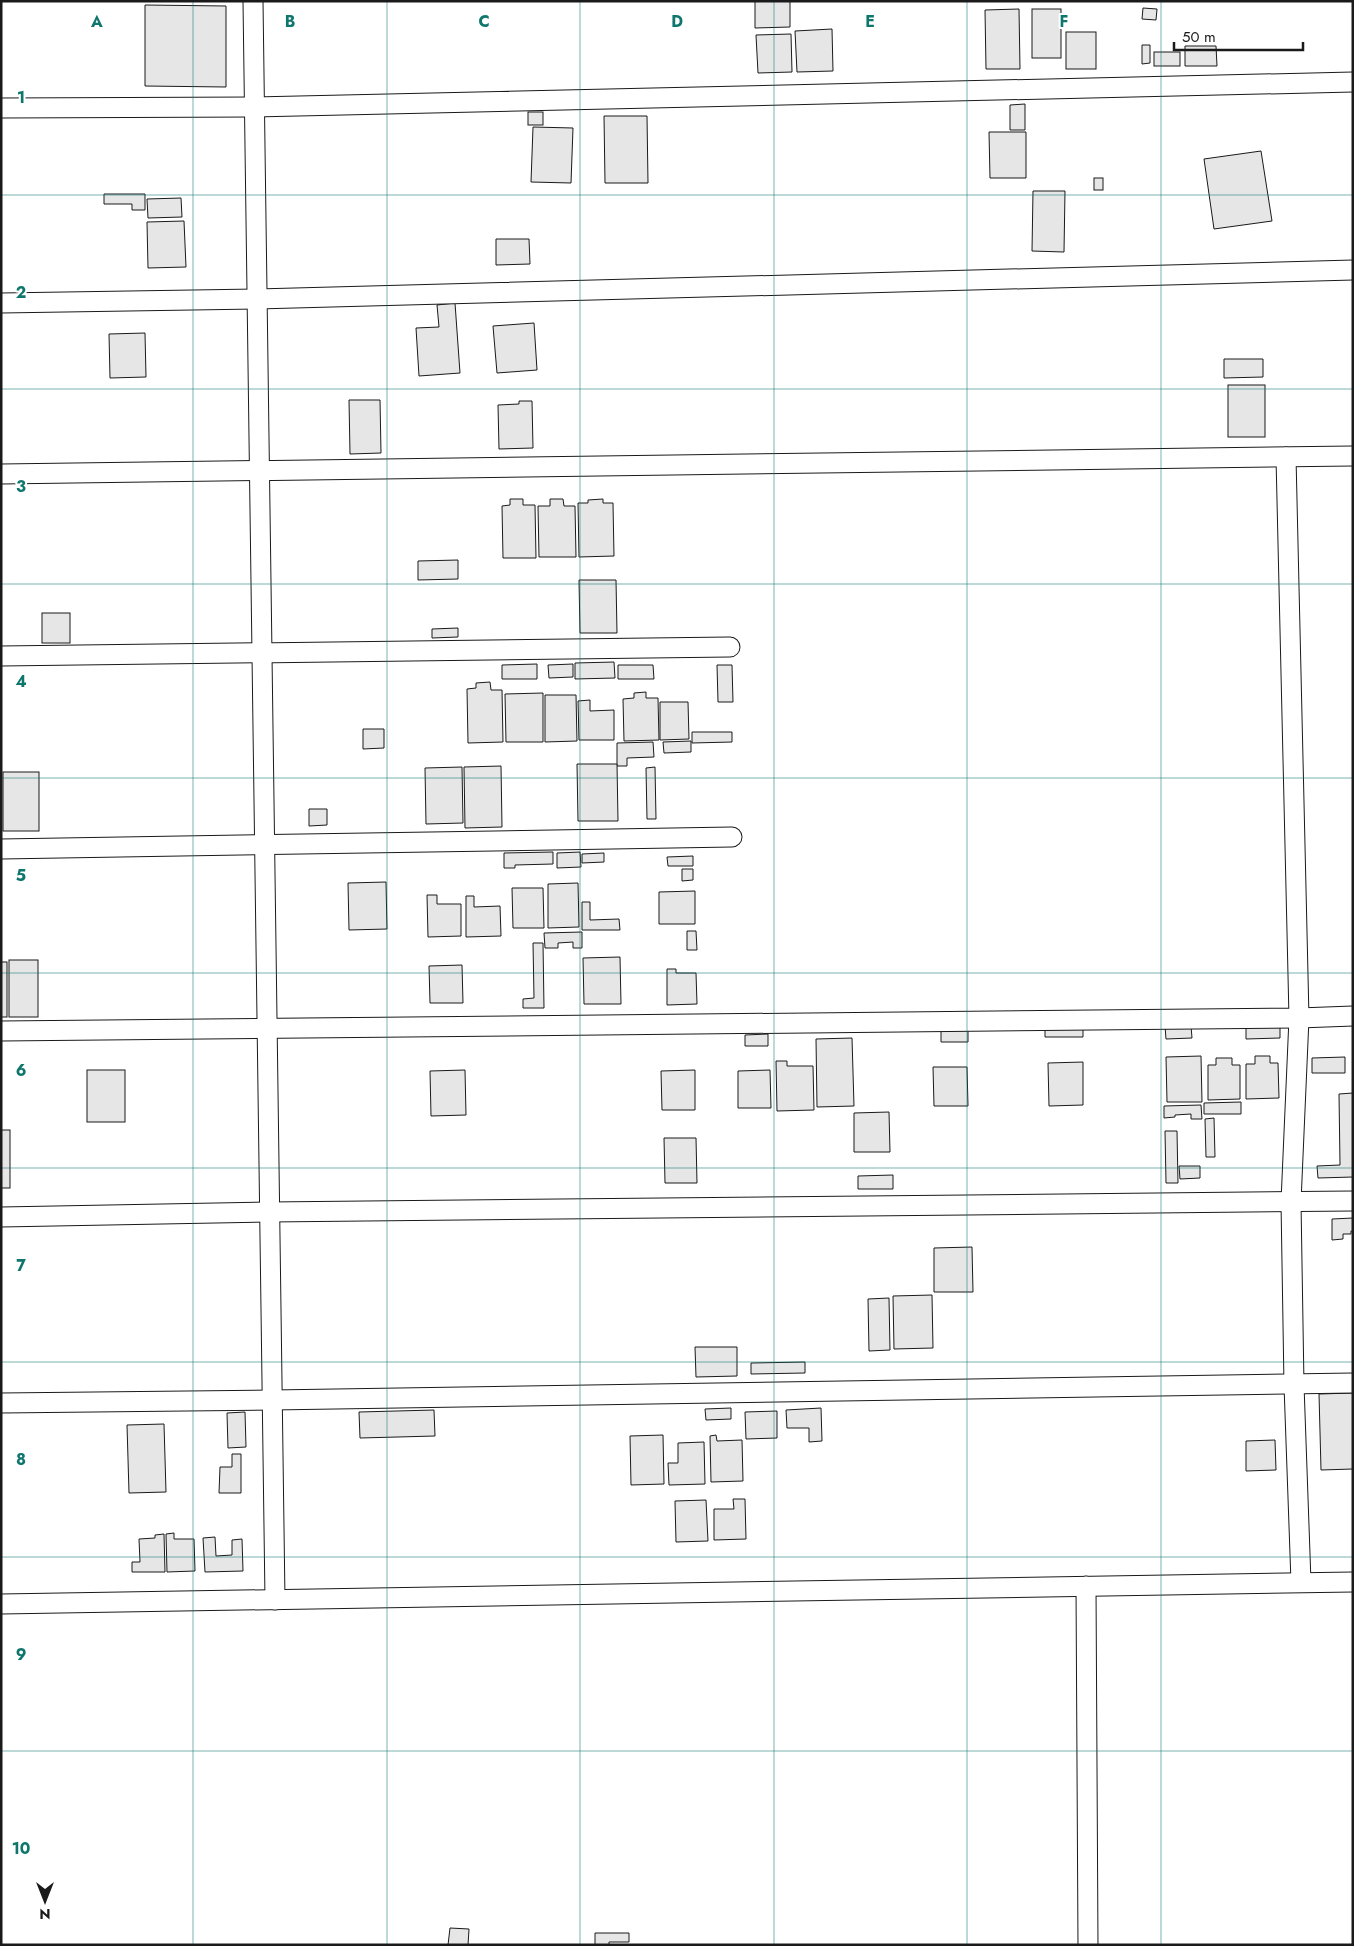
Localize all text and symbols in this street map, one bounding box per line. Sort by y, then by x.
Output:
text: A [90,10,103,33]
text: B [285,10,295,33]
text: C [478,10,490,33]
text: D [671,10,683,33]
text: E [865,10,875,33]
text: F [1060,10,1068,33]
scale bar [1174,20,1303,52]
text: 50 m [1182,26,1216,48]
text: 1 [17,86,25,109]
text: 2 [16,281,26,304]
text: 3 [16,475,26,498]
text: 4 [15,670,27,693]
text: 5 [16,864,26,887]
text: 6 [16,1059,26,1082]
text: 7 [16,1254,26,1277]
text: 8 [16,1448,26,1471]
text: 9 [16,1643,26,1666]
text: 10 [12,1837,30,1860]
north arrow [20,1876,70,1926]
text: N [39,1904,51,1924]

